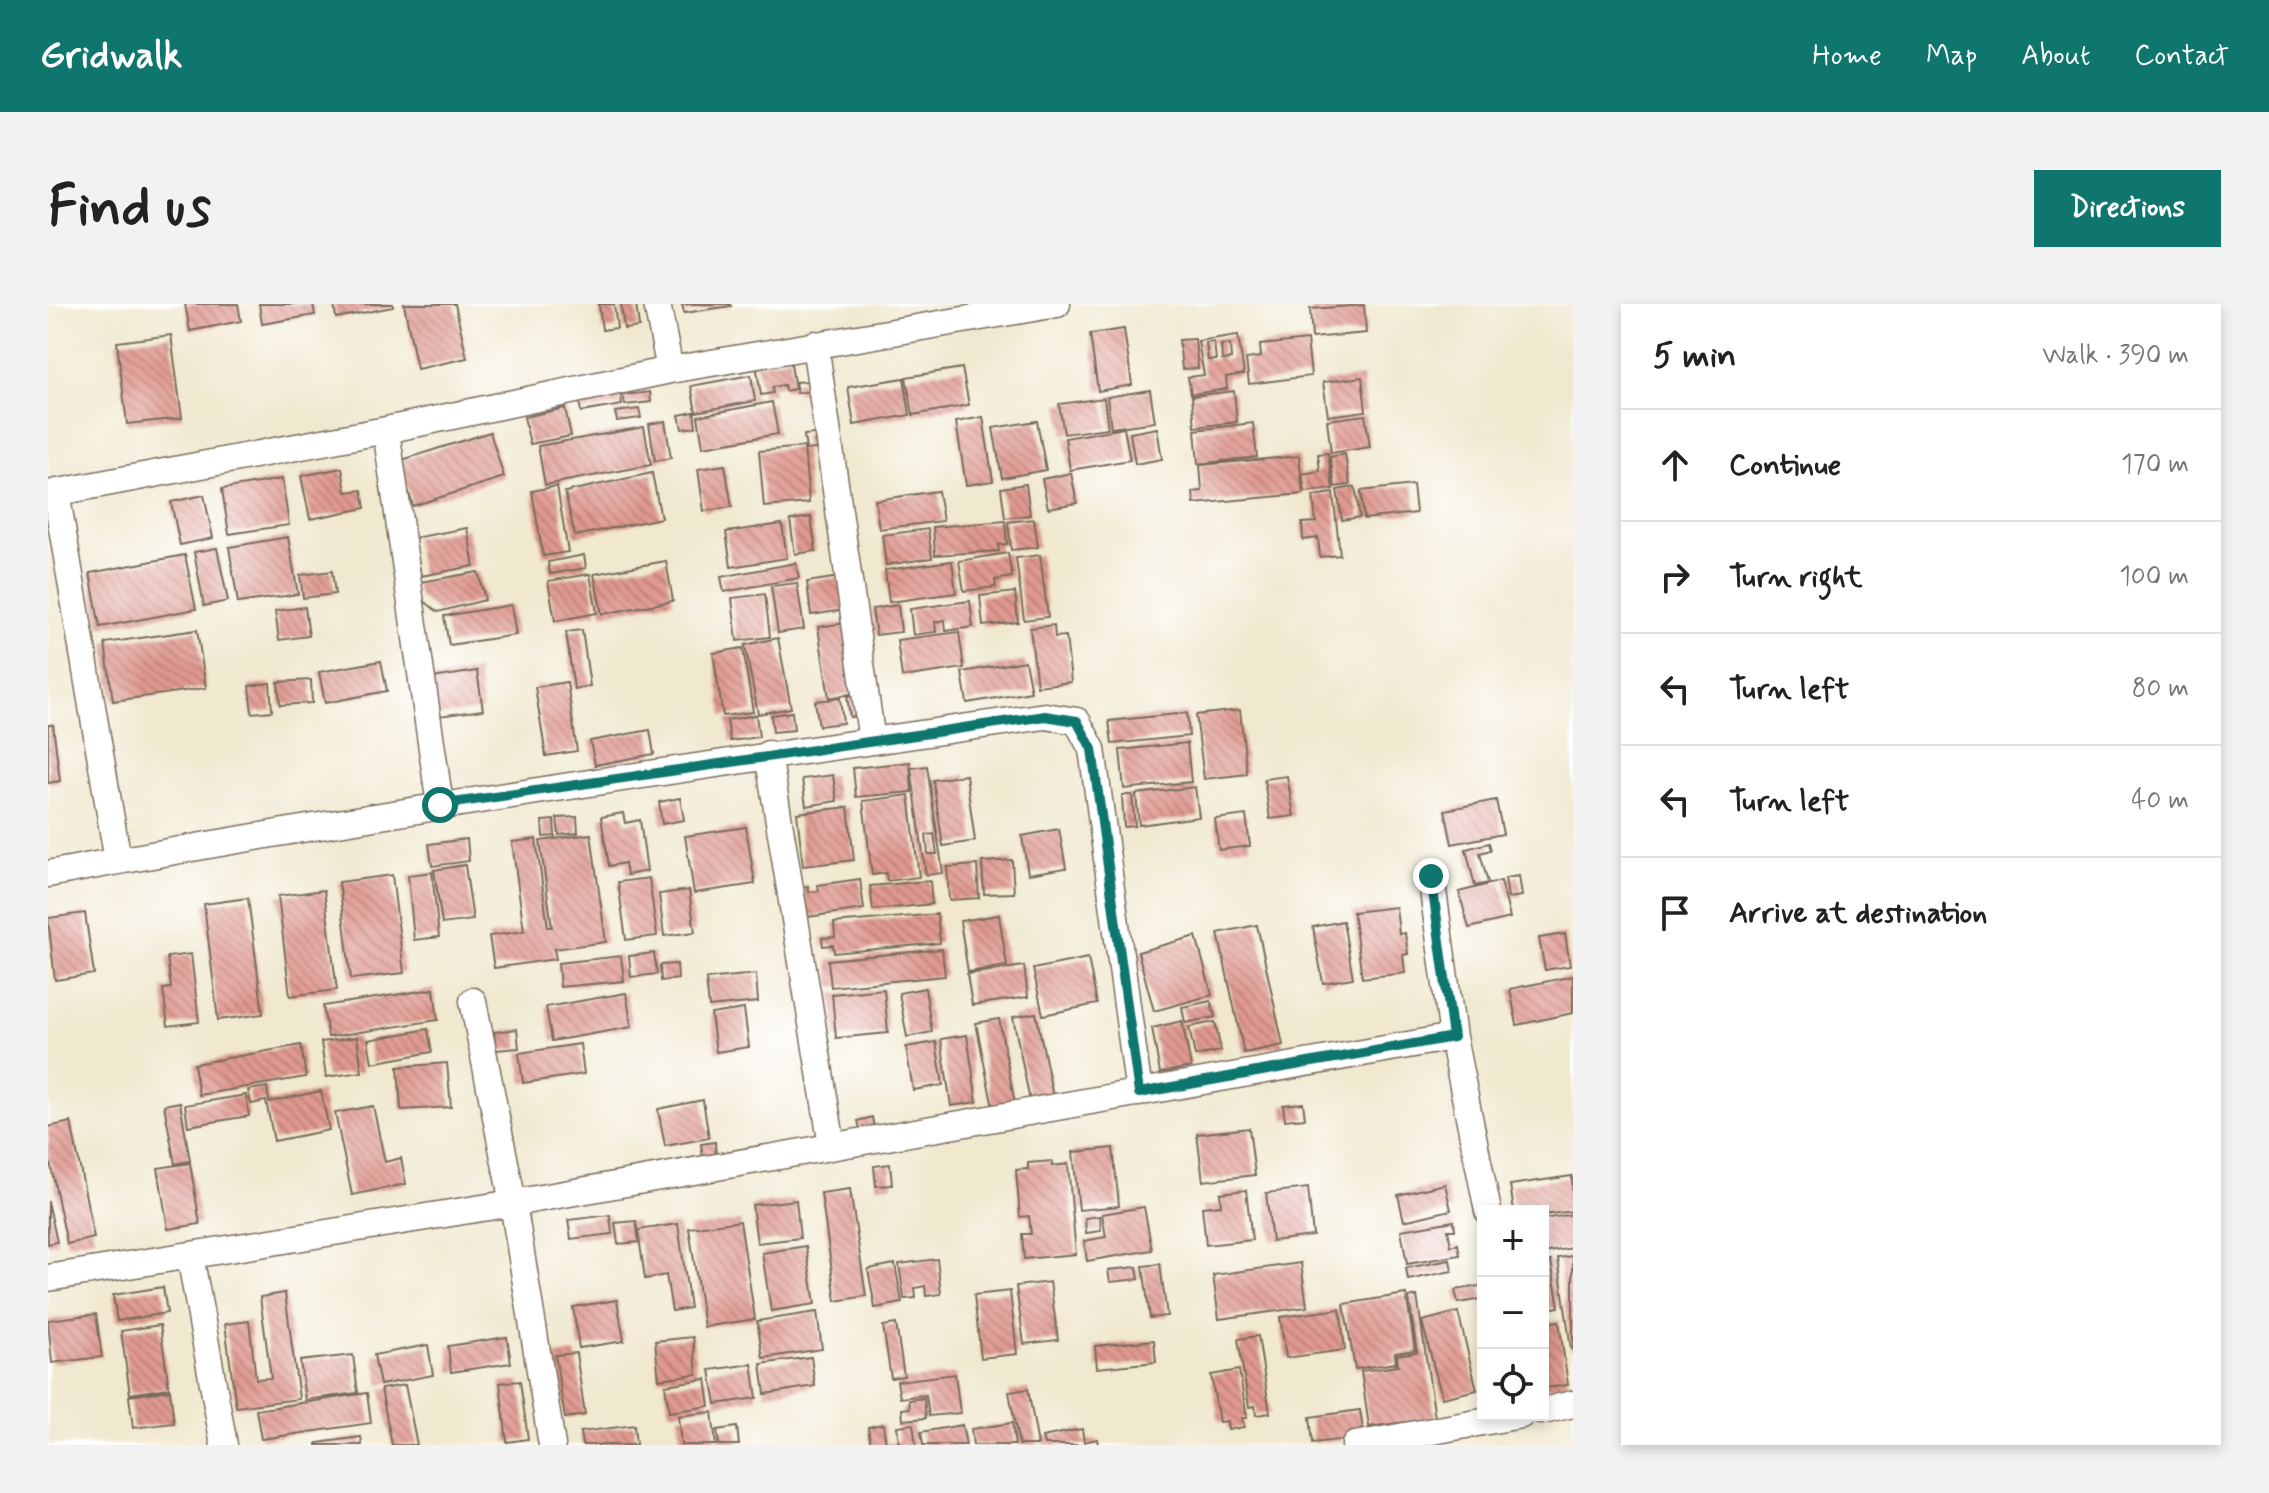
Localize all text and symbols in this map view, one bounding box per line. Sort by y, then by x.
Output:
text: Gridwalk [40,32,182,81]
text: Home [1812,38,1882,75]
text: Map [1926,38,1977,75]
text: About [2021,38,2090,75]
text: Contact [2134,38,2229,75]
button: Directions [2034,170,2221,247]
text: Find us [48,172,211,245]
text: 5 min [1653,334,1736,379]
text: Walk · 390 m [2042,339,2189,373]
icon: ahead [1653,443,1697,487]
text: Continue [1729,446,1841,485]
text: 170 m [2121,448,2189,482]
icon: right [1653,555,1697,599]
text: Turn right [1729,558,1862,597]
text: 100 m [2119,560,2189,594]
icon: left [1653,667,1697,711]
text: Turn left [1729,670,1849,709]
text: 80 m [2132,672,2189,706]
icon: left [1653,779,1697,823]
text: Turn left [1729,782,1849,821]
text: 40 m [2131,784,2189,818]
route start [422,787,458,823]
route end [1413,858,1449,894]
icon: arrive [1653,891,1697,935]
text: Arrive at destination [1729,894,1987,933]
map controls [1477,1205,1549,1421]
button: + [1477,1205,1549,1277]
button: − [1477,1277,1549,1349]
button: locate [1477,1349,1549,1421]

